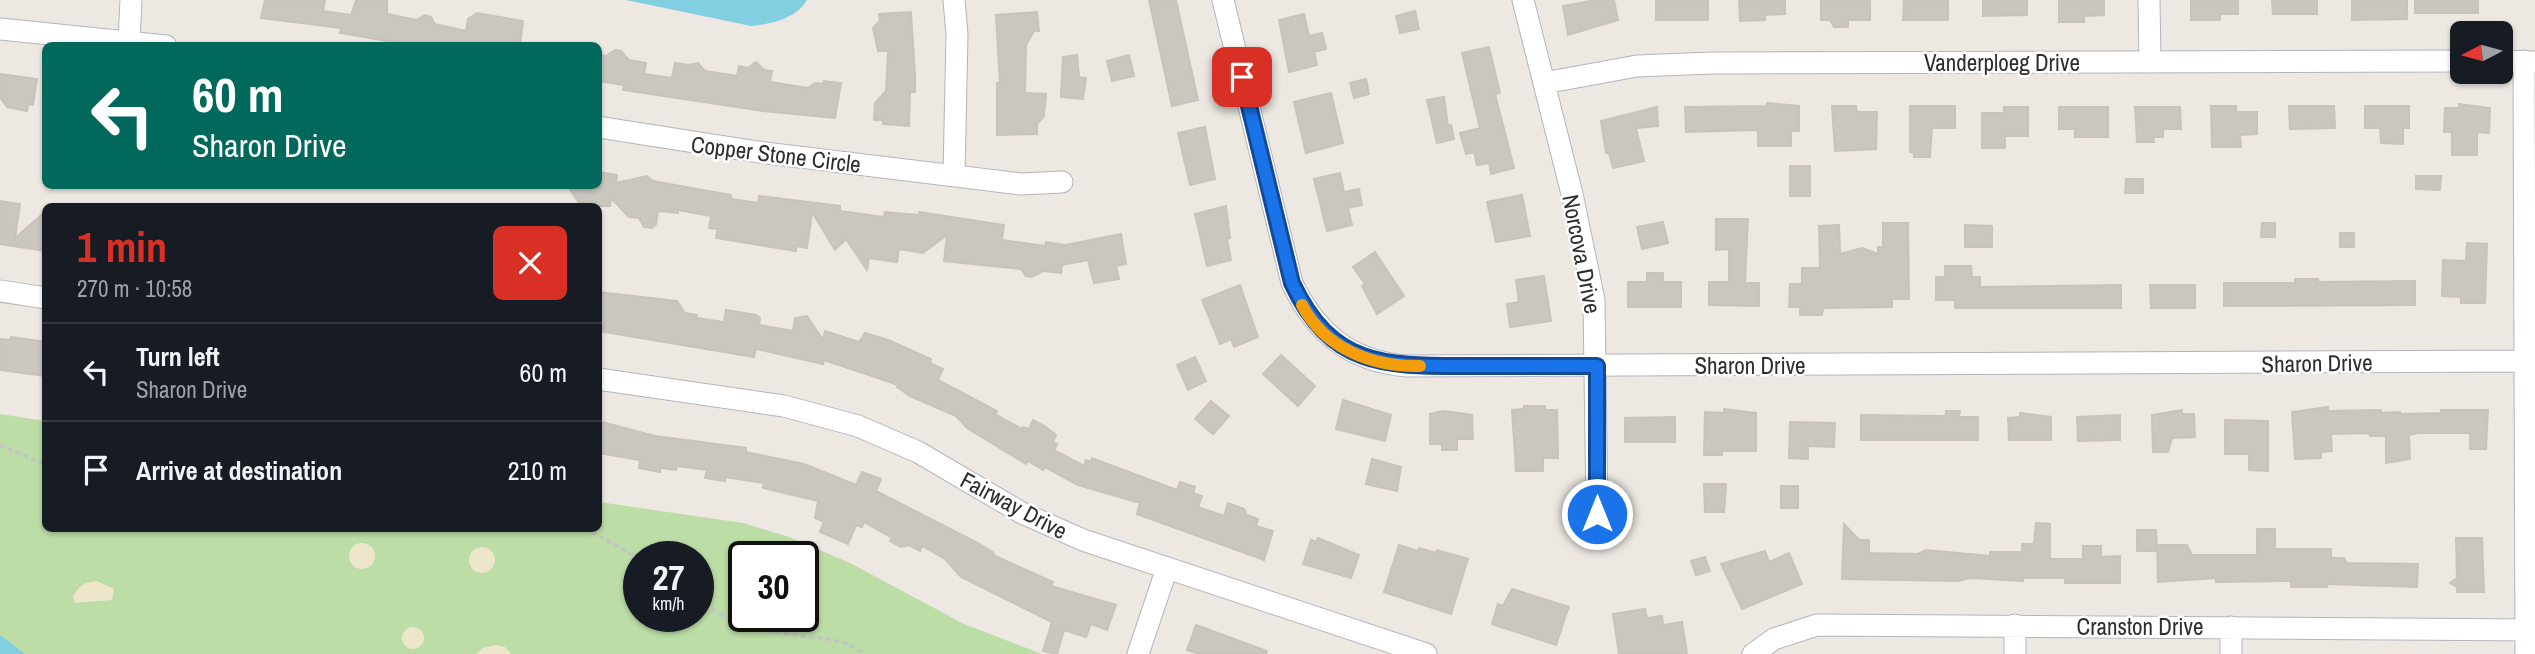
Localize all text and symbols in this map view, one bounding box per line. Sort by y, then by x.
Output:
north arrow [2450,21,2513,84]
map controls [2450,21,2513,84]
pin [1212,47,1272,107]
street label: Vanderploeg Drive [1924,47,2080,78]
icon: arrive [1223,58,1261,96]
text: 60 m [192,61,284,127]
icon: left [77,70,168,161]
text: Sharon Drive [192,124,347,167]
street label: Copper Stone Circle [689,128,863,180]
street label: Norcova Drive [1555,192,1609,316]
text: 1 min [77,219,167,275]
button: close [493,226,567,300]
text: 270 m · 10:58 [77,273,192,304]
text: Turn left [136,339,220,374]
street label: Sharon Drive [2261,347,2373,379]
street label: Sharon Drive [1694,350,1806,381]
icon: left [77,353,115,391]
text: 60 m [520,355,567,390]
text: Sharon Drive [136,374,247,405]
icon: arrive [77,451,115,489]
text: Arrive at destination [136,453,342,488]
text: 210 m [508,453,567,488]
street label: Fairway Drive [955,464,1073,546]
position arrow [1560,477,1634,551]
speed limit sign: 30 [728,541,819,632]
text: 27 [653,554,684,601]
text: km/h [653,591,685,616]
street label: Cranston Drive [2077,611,2203,642]

